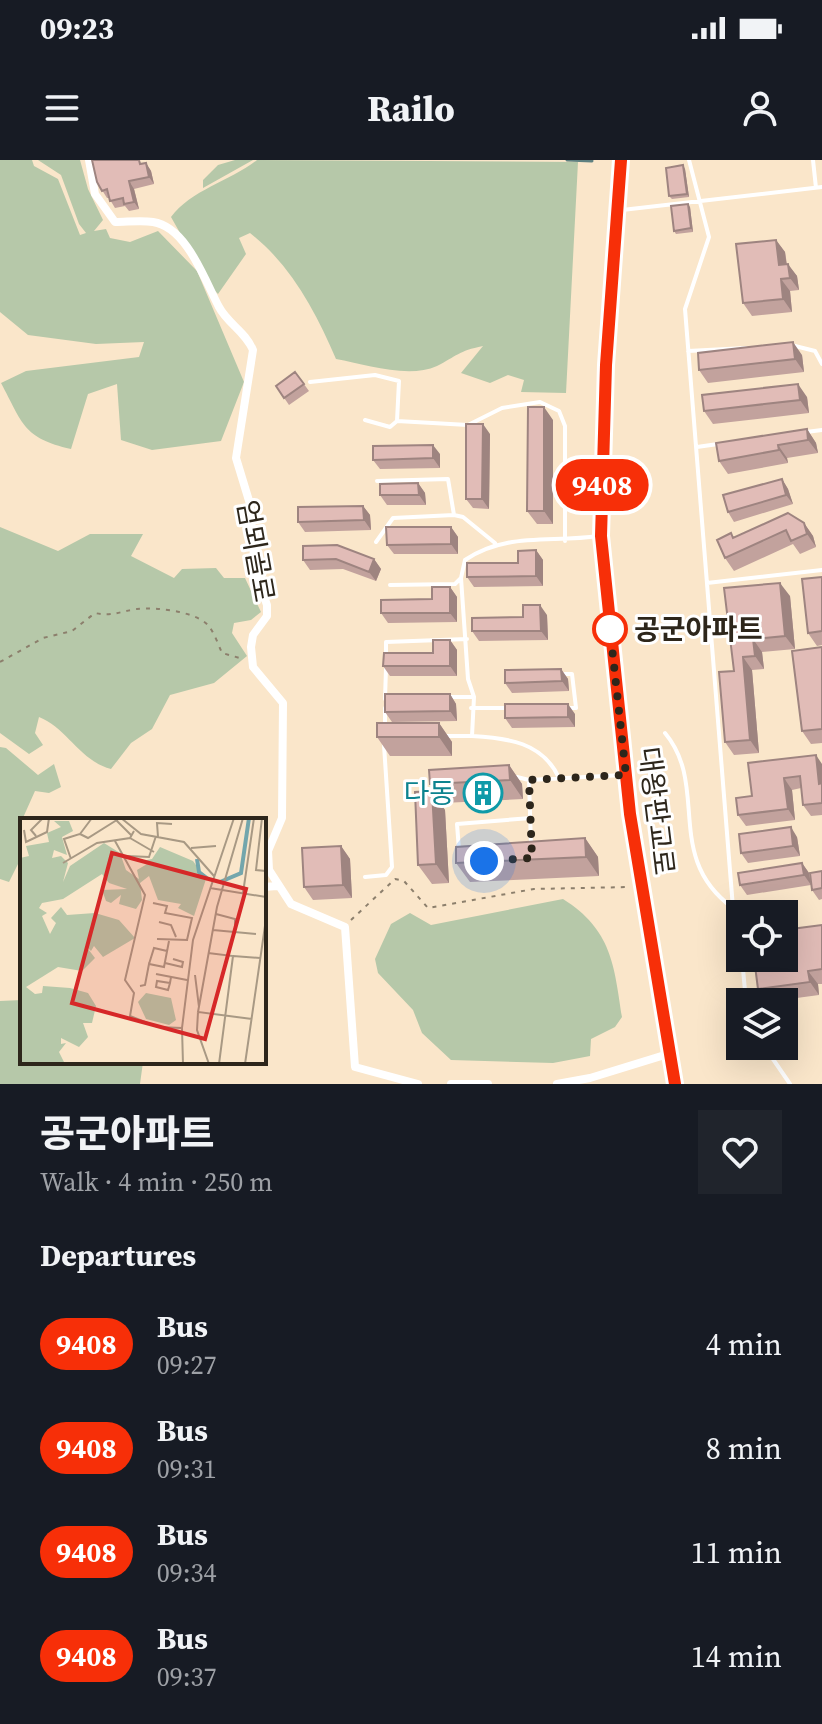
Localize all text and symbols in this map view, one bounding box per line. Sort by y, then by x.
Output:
text: 09:23 [40,8,114,49]
text: Railo [367,84,455,133]
icon: menu [40,86,84,130]
icon: person [738,86,782,130]
line badge: 9408 [546,459,658,511]
text: 9408 [572,466,632,504]
street label: 엄뫼골로 [228,497,284,605]
place label: 공군아파트 [634,610,763,648]
marker: 공군아파트 [593,612,627,646]
street label: 대왕판교로 [630,745,684,877]
building icon: 다동 [462,772,504,814]
place label: 다동 [403,774,455,812]
inset map [20,818,266,1064]
your location [464,841,504,881]
map controls [726,900,798,1060]
button: locate [726,900,798,972]
button: layers [726,988,798,1060]
text: 공군아파트 [40,1108,215,1160]
button: heart [698,1110,782,1194]
text: Walk · 4 min · 250 m [40,1164,273,1200]
text: Departures [40,1235,196,1276]
text: Bus [157,1306,208,1347]
text: 4 min [706,1324,782,1365]
text: 9408 [56,1325,117,1363]
text: 09:27 [157,1347,217,1383]
text: Bus [157,1410,208,1451]
text: 8 min [706,1428,782,1469]
text: 9408 [56,1429,117,1467]
text: 09:31 [157,1451,217,1487]
text: Bus [157,1514,208,1555]
text: 11 min [691,1532,782,1573]
text: 9408 [56,1533,117,1571]
text: 09:34 [157,1555,217,1591]
text: Bus [157,1618,208,1659]
text: 14 min [691,1636,782,1677]
text: 9408 [56,1637,117,1675]
text: 09:37 [157,1659,217,1695]

